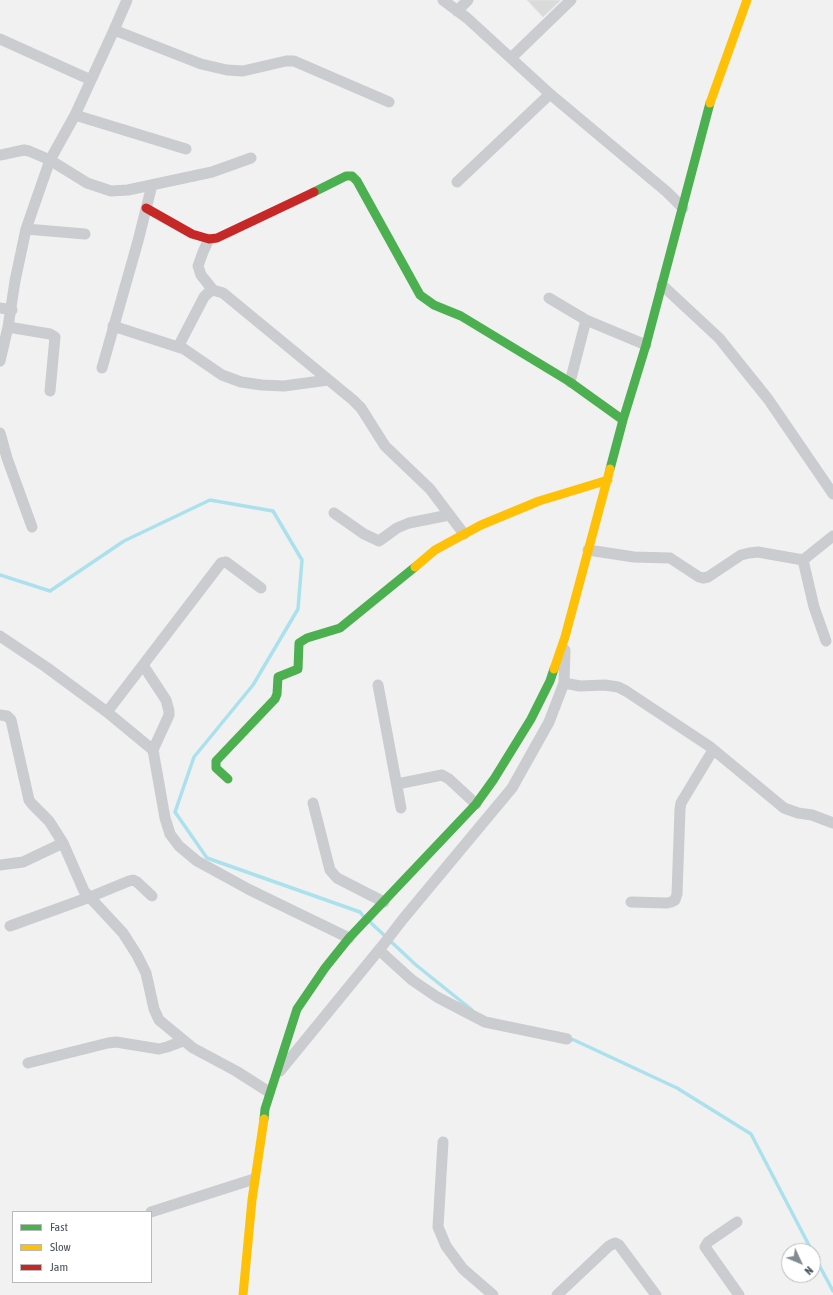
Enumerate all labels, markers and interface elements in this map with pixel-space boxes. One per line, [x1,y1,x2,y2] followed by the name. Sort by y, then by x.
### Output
[12,1211,152,1283] legend
[50,1220,68,1234] text: Fast
[50,1240,71,1254] text: Slow
[781,1243,821,1283] north arrow
[50,1260,68,1274] text: Jam
[802,1264,815,1277] text: N

